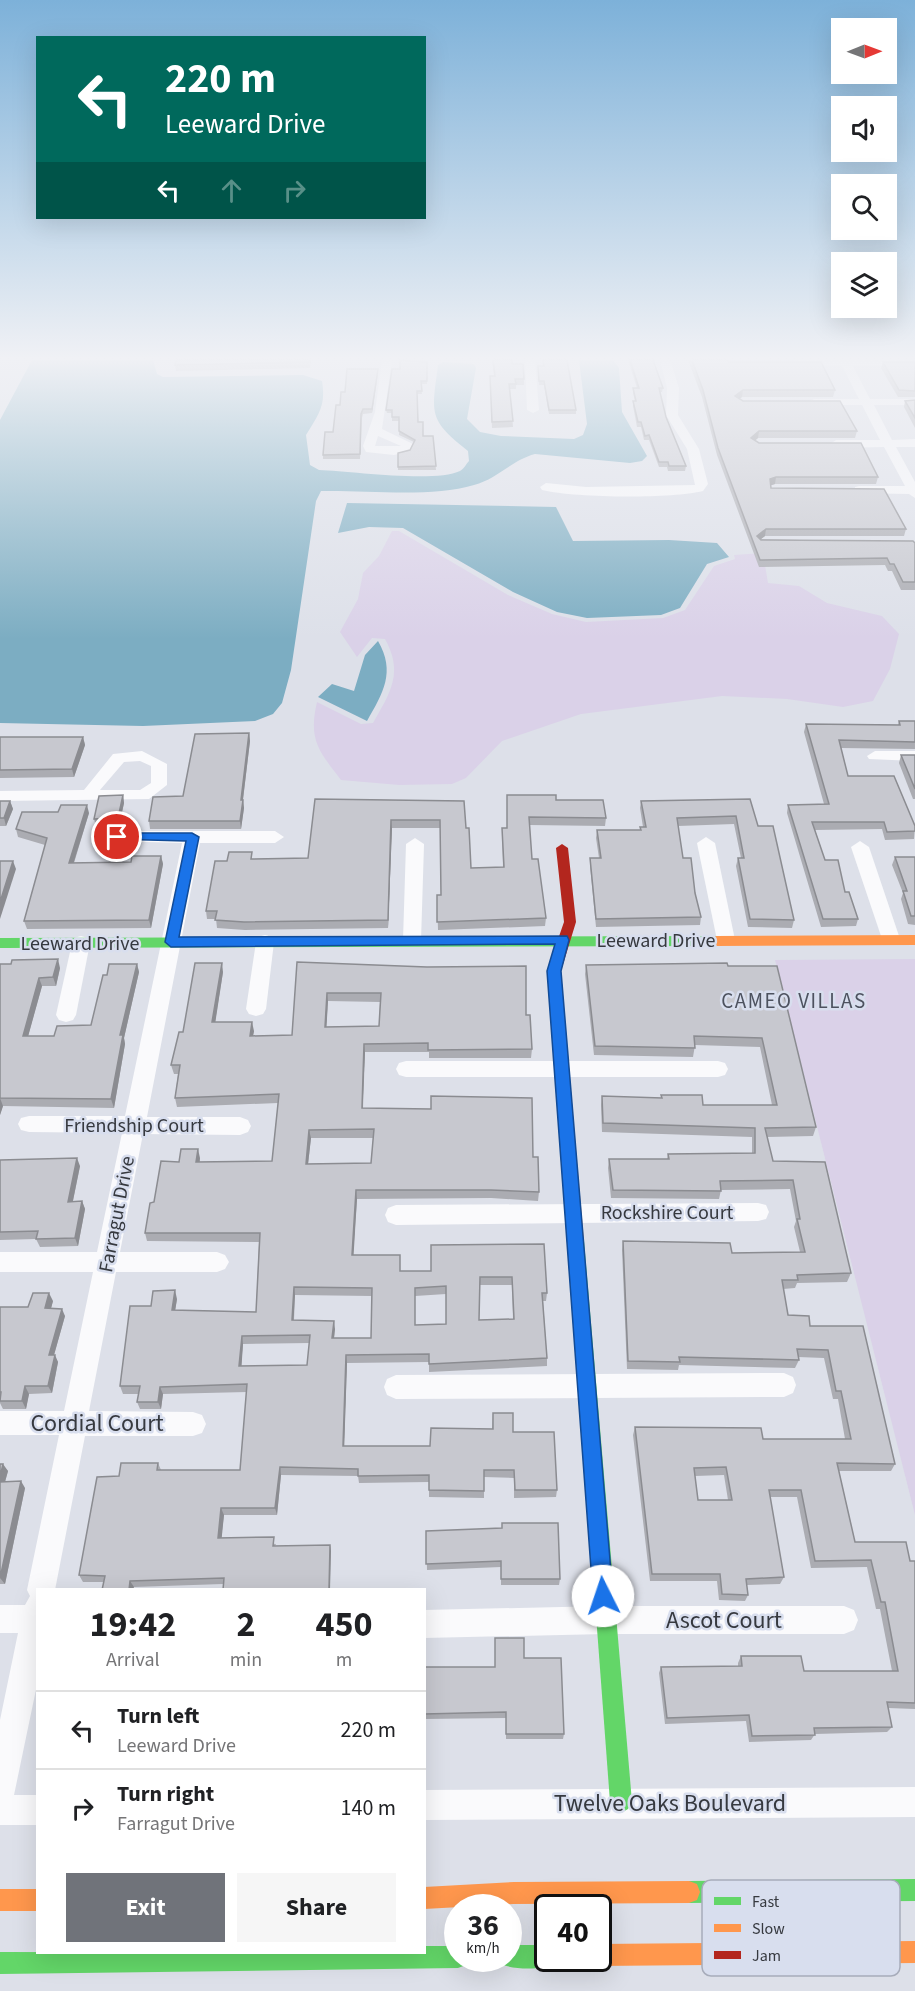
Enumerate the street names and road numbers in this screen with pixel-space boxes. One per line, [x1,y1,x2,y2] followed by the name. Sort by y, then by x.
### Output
[597,927,716,955] street label: Leeward Drive
[21,930,140,958] street label: Leeward Drive
[64,1112,204,1140] street label: Friendship Court
[92,1154,142,1275] street label: Farragut Drive
[601,1199,734,1227] street label: Rockshire Court
[30,1406,164,1441] street label: Cordial Court
[666,1603,782,1638] street label: Ascot Court
[554,1786,786,1821] street label: Twelve Oaks Boulevard

